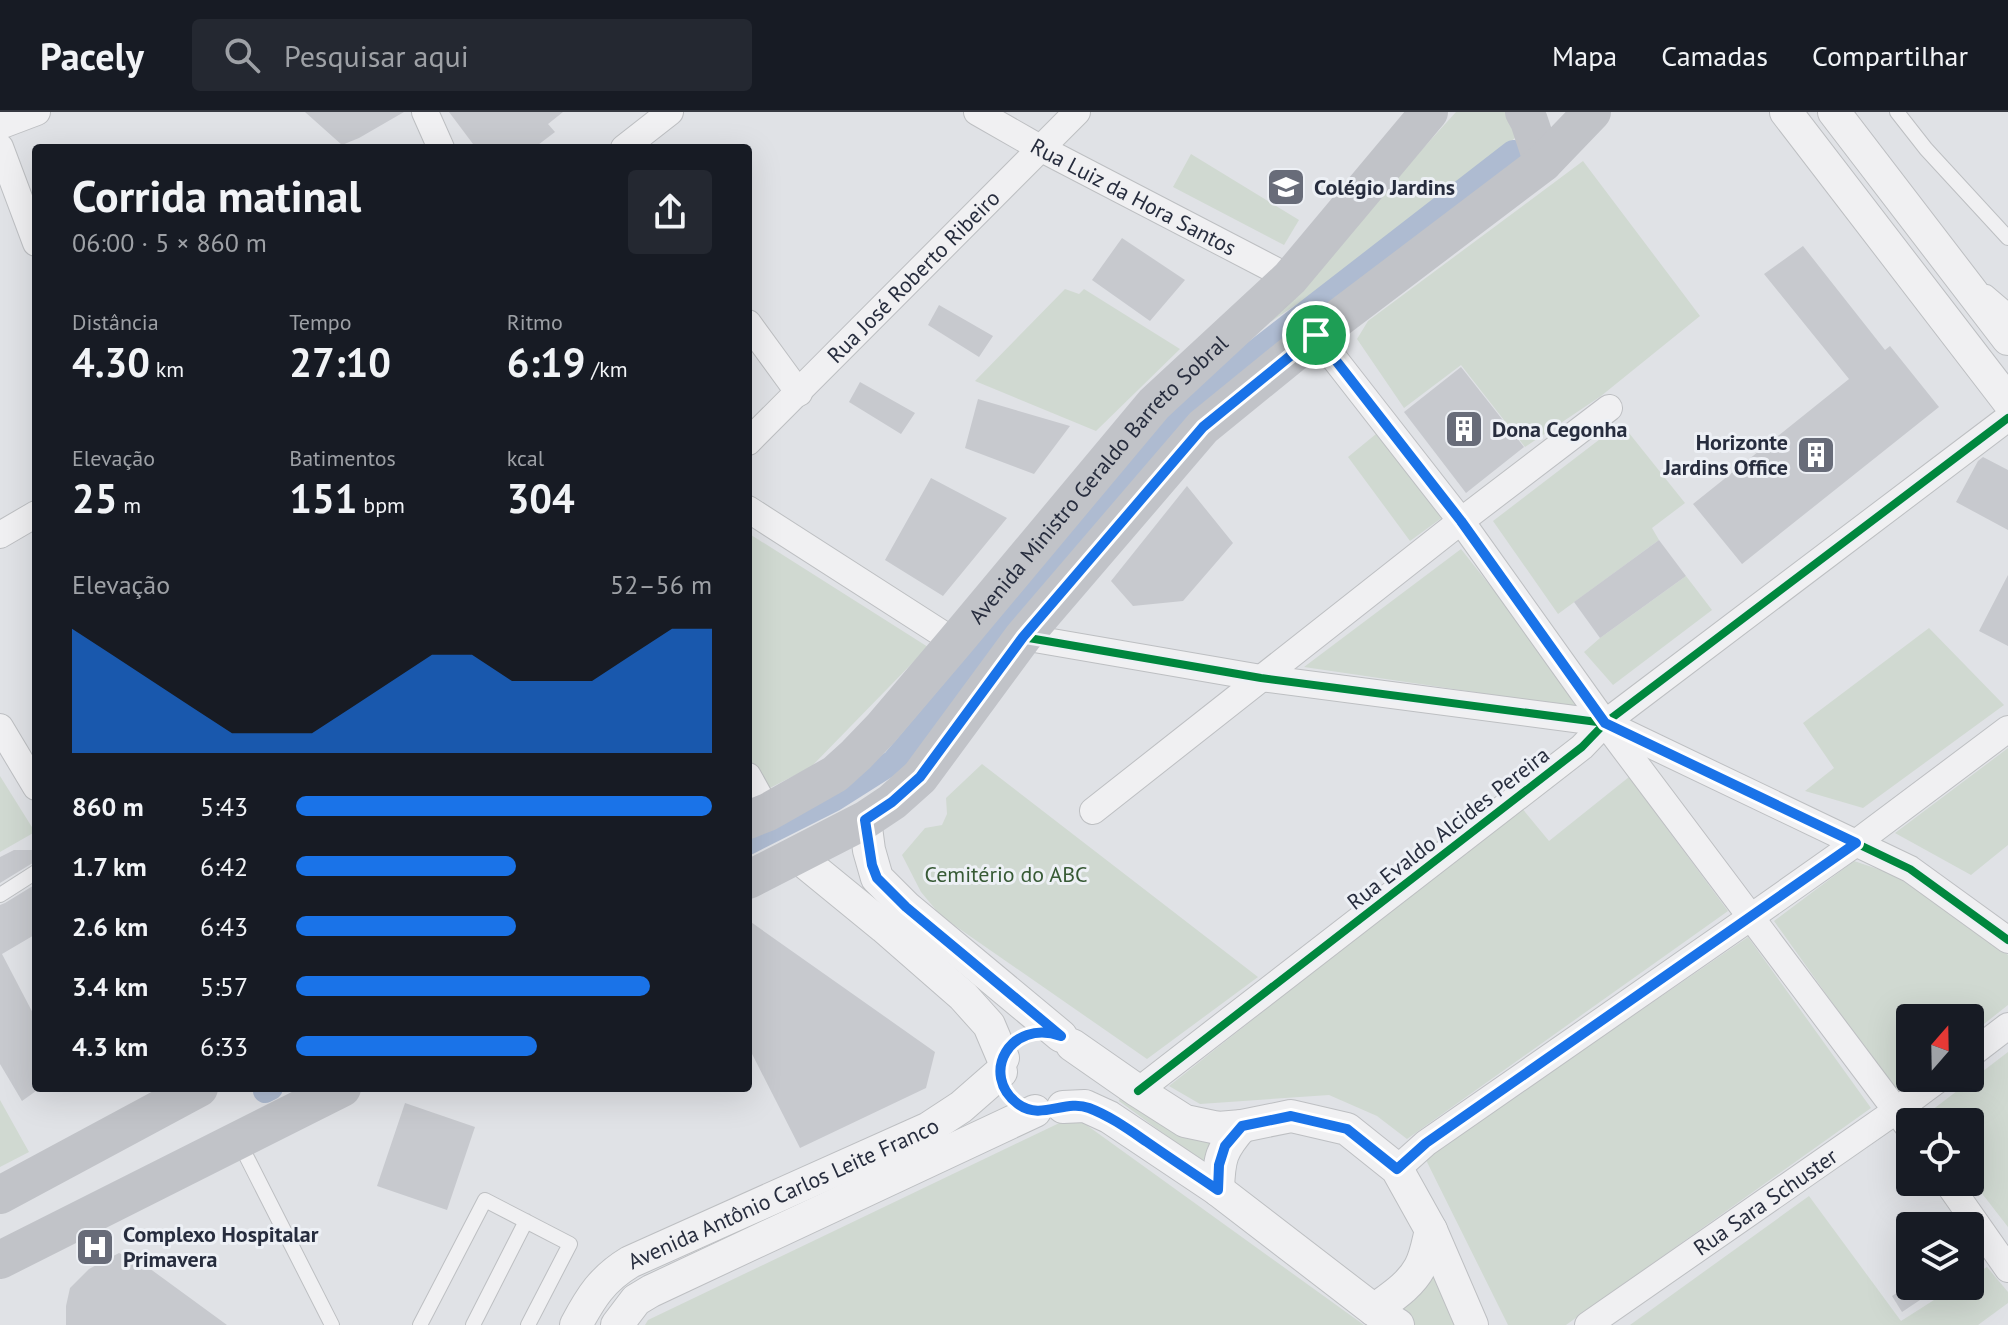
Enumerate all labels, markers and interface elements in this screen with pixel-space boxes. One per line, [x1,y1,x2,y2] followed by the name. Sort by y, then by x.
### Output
[192,19,752,91] search box
[40,31,144,80] text: Pacely
[220,33,264,77] icon: search
[284,36,469,75] text: Pesquisar aqui
[1552,37,1617,74] text: Mapa
[1661,37,1768,74] text: Camadas
[1812,37,1968,74] text: Compartilhar
[1026,132,1241,262] street label: Rua Luiz da Hora Santos
[1265,166,1307,208] school or university icon: Colégio Jardins
[72,167,361,224] text: Corrida matinal
[628,170,712,254] button: share
[1314,173,1455,201] place label: Colégio Jardins
[821,184,1005,369] street label: Rua José Roberto Ribeiro
[72,226,267,259] text: 06:00 · 5 × 860 m
[1282,301,1350,369] pin
[72,308,159,336] text: Distância
[289,308,351,336] text: Tempo
[507,308,563,336] text: Ritmo
[1294,313,1338,357] icon: arrive
[962,329,1234,629] street label: Avenida Ministro Geraldo Barreto Sobral
[72,336,150,388] text: 4.30
[289,336,391,388] text: 27:10
[507,336,585,388] text: 6:19
[150,355,184,383] text: km
[585,355,628,383] text: /km
[1443,408,1485,450] building icon: Dona Cegonha
[1492,415,1627,443] place label: Dona Cegonha
[1662,428,1788,481] place label: Horizonte Jardins Office
[1795,434,1837,476] building icon: Horizonte Jardins Office
[72,444,155,472] text: Elevação
[289,444,396,472] text: Batimentos
[507,444,544,472] text: kcal
[72,472,117,524] text: 25
[289,472,357,524] text: 151
[507,472,575,524] text: 304
[117,491,141,519] text: m
[357,491,405,519] text: bpm
[72,568,170,601] text: Elevação
[610,568,712,601] text: 52–56 m
[1341,740,1555,916] street label: Rua Evaldo Alcides Pereira
[72,790,144,823] text: 860 m
[200,790,248,823] text: 5:43
[72,850,147,883] text: 1.7 km
[200,850,248,883] text: 6:42
[924,860,1088,888] park label: Cemitério do ABC
[72,910,148,943] text: 2.6 km
[200,910,248,943] text: 6:43
[72,970,148,1003] text: 3.4 km
[200,970,248,1003] text: 5:57
[1896,1004,1984,1092] north arrow
[1896,1004,1984,1300] map controls
[72,1030,148,1063] text: 4.3 km
[200,1030,248,1063] text: 6:33
[1896,1108,1984,1196] button: locate
[623,1111,944,1275] street label: Avenida Antônio Carlos Leite Franco
[1688,1142,1843,1261] street label: Rua Sara Schuster
[1896,1212,1984,1300] button: layers
[123,1220,319,1273] place label: Complexo Hospitalar Primavera
[74,1226,116,1268] hospital icon: Complexo Hospitalar Primavera

